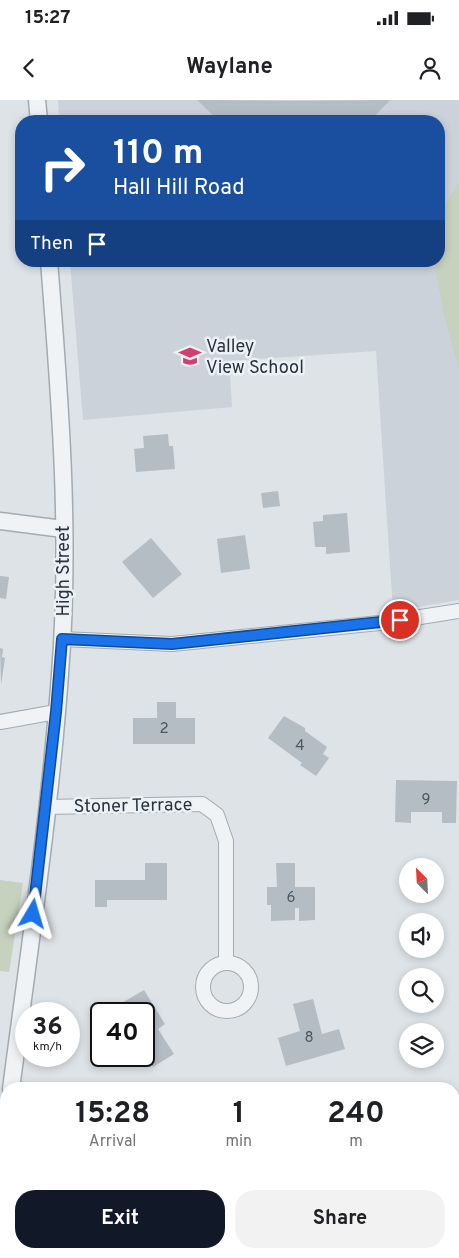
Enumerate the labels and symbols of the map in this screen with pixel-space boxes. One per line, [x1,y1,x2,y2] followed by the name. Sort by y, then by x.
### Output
[206,336,304,380] place label: Valley View School
[177,343,203,369] school or university icon: Valley View School
[53,525,76,617] street label: High Street
[379,599,421,641] pin
[159,720,169,739] house number: 2
[295,737,305,756] house number: 4
[422,791,430,810] house number: 9
[73,794,193,819] street label: Stoner Terrace
[399,858,444,902] north arrow
[6,887,58,939] position arrow
[287,889,296,908] house number: 6
[90,1002,155,1067] speed limit sign: 40
[304,1029,314,1048] house number: 8

